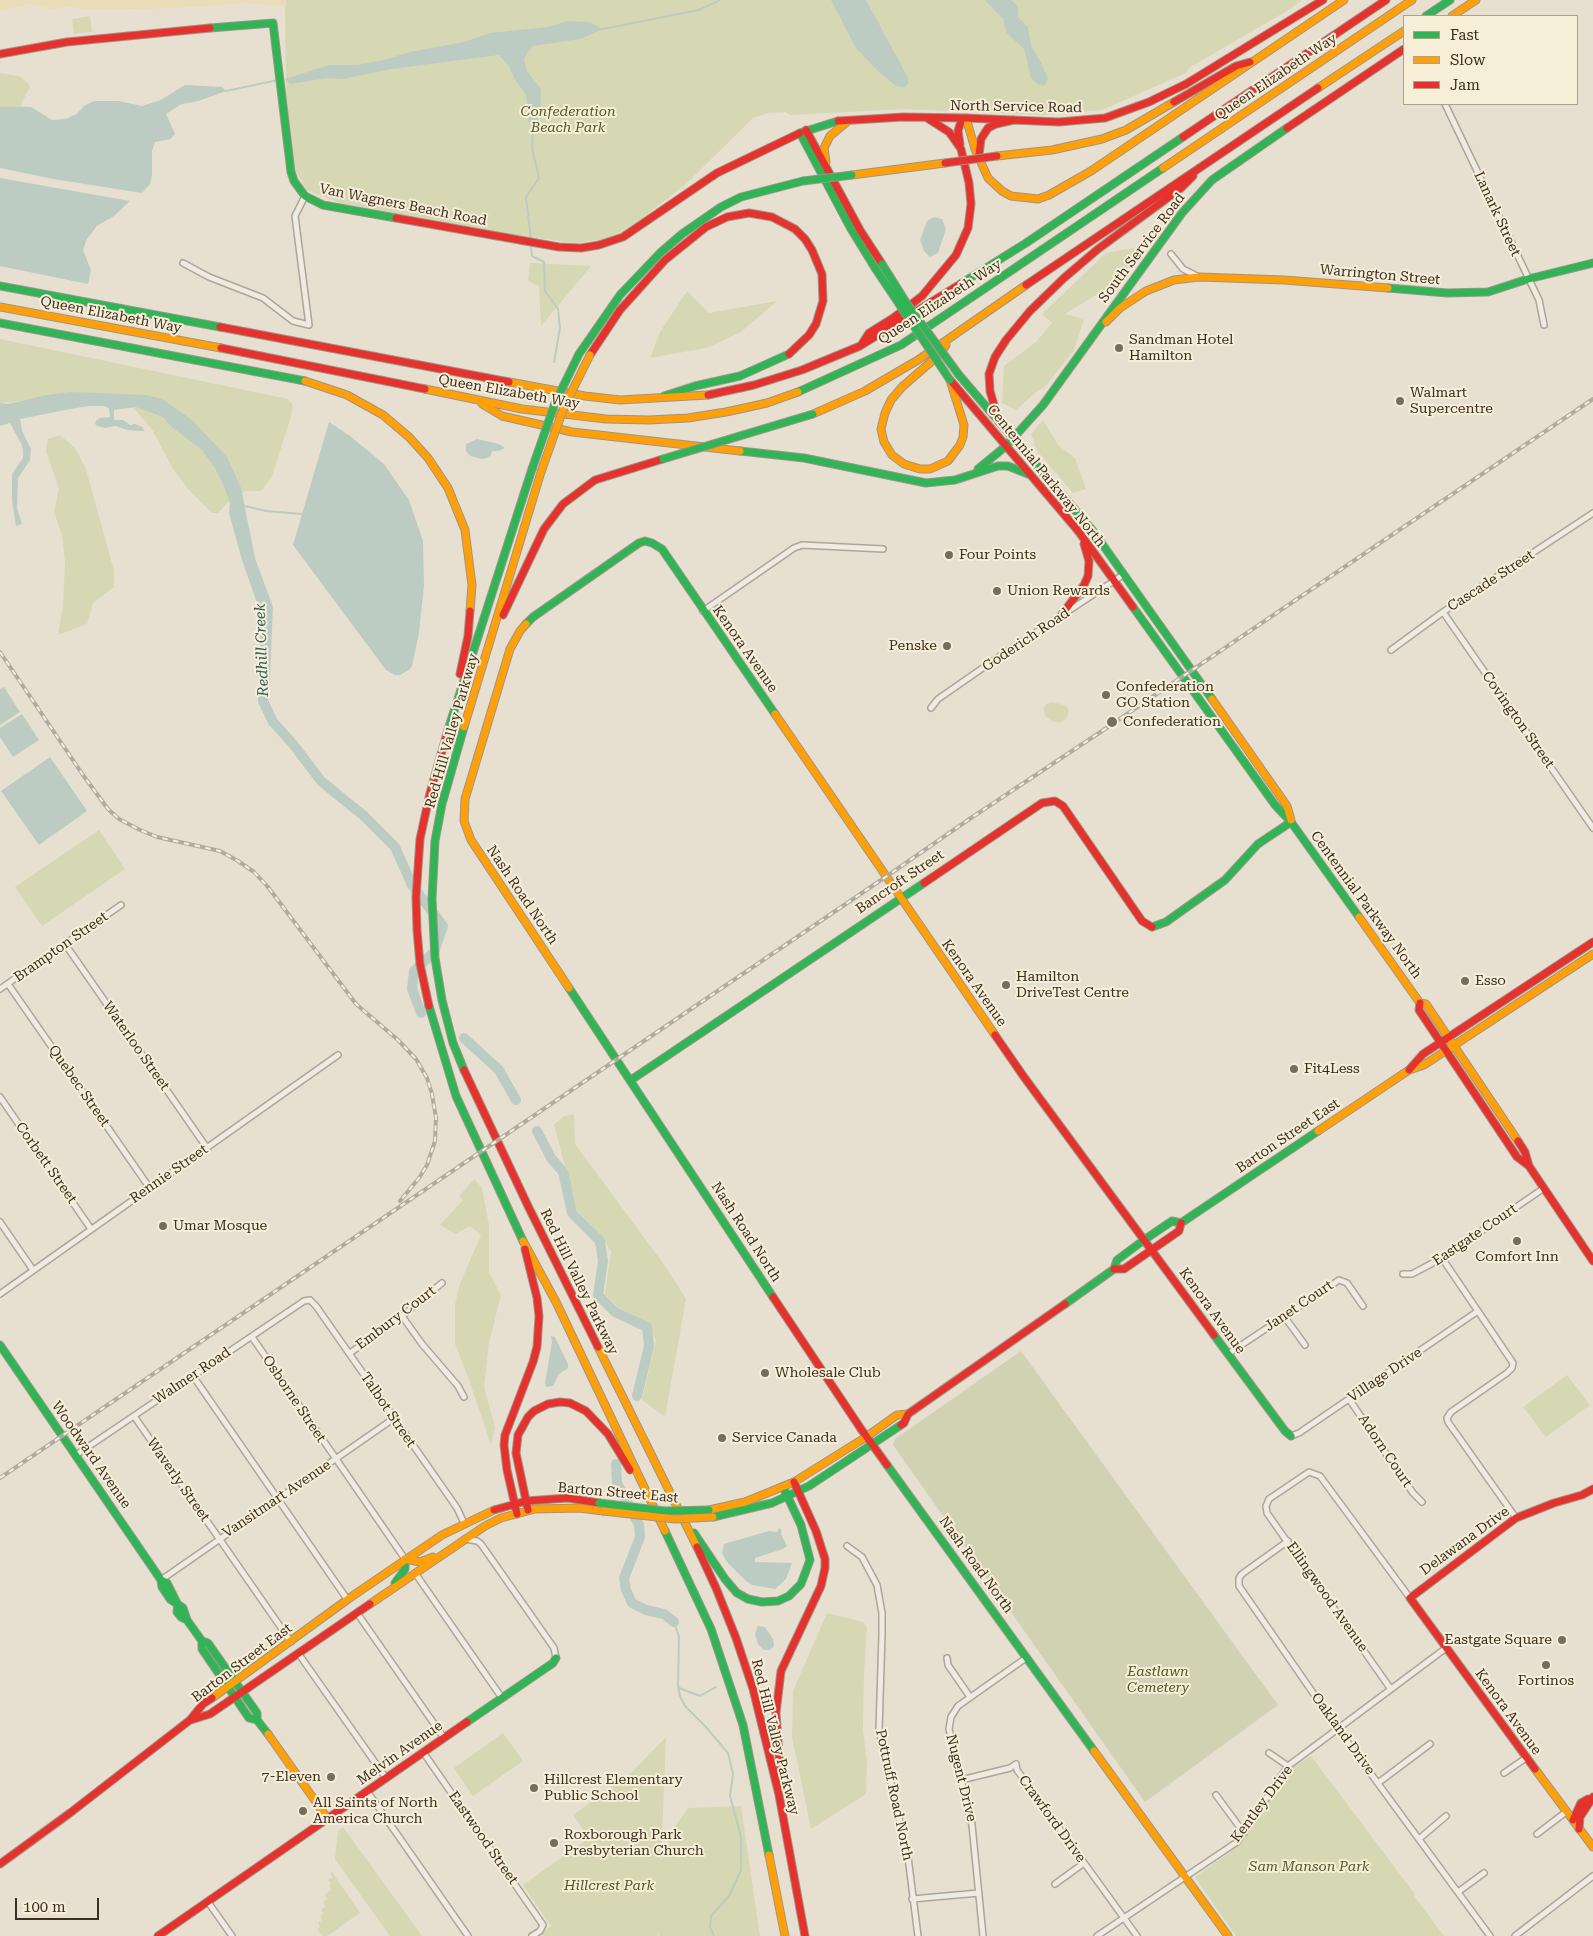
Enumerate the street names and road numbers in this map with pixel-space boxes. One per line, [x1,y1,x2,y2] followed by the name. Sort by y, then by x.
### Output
[1212,30,1340,124] street label: Queen Elizabeth Way
[950,97,1082,117] street label: North Service Road
[1470,169,1524,259] street label: Lanark Street
[318,181,488,229] street label: Van Wagners Beach Road
[1095,190,1189,306] street label: South Service Road
[875,256,1005,348] street label: Queen Elizabeth Way
[1319,261,1441,289] street label: Warrington Street
[39,293,183,337] street label: Queen Elizabeth Way
[437,371,581,413] street label: Queen Elizabeth Way
[983,401,1109,551] street label: Centennial Parkway North
[1445,547,1537,615] street label: Cascade Street
[709,602,781,696] street label: Kenora Avenue
[979,605,1073,675] street label: Goderich Road
[422,652,482,810] street label: Red Hill Valley Parkway
[1478,668,1558,772] street label: Covington Street
[1307,828,1425,982] street label: Centennial Parkway North
[483,842,561,948] street label: Nash Road North
[853,846,947,918] street label: Bancroft Street
[11,908,111,986] street label: Brampton Street
[938,936,1010,1030] street label: Kenora Avenue
[99,998,173,1094] street label: Waterloo Street
[45,1042,113,1130] street label: Quebec Street
[1233,1095,1343,1177] street label: Barton Street East
[12,1119,80,1207] street label: Corbett Street
[127,1141,211,1207] street label: Rennie Street
[707,1179,785,1285] street label: Nash Road North
[1429,1200,1521,1270] street label: Eastgate Court
[536,1206,622,1358] street label: Red Hill Valley Parkway
[1175,1265,1249,1357] street label: Kenora Avenue
[1261,1277,1337,1335] street label: Janet Court
[353,1282,439,1354] street label: Embury Court
[150,1344,234,1408] street label: Walmer Road
[1345,1344,1425,1406] street label: Village Drive
[259,1352,329,1446] street label: Osborne Street
[357,1369,419,1451] street label: Talbot Street
[48,1398,134,1512] street label: Woodward Avenue
[1354,1411,1416,1491] street label: Adorn Court
[143,1435,213,1525] street label: Waverly Street
[220,1456,334,1542] street label: Vansitmart Avenue
[557,1479,679,1507] street label: Barton Street East
[1417,1503,1513,1579] street label: Delawana Drive
[935,1513,1017,1617] street label: Nash Road North
[1283,1539,1371,1655] street label: Ellingwood Avenue
[189,1620,295,1706] street label: Barton Street East
[747,1657,803,1817] street label: Red Hill Valley Parkway
[1471,1666,1545,1758] street label: Kenora Avenue
[1308,1690,1378,1778] street label: Oakland Drive
[354,1717,446,1789] street label: Melvin Avenue
[872,1728,916,1862] street label: Pottruff Road North
[942,1733,980,1823] street label: Nugent Drive
[1228,1762,1296,1846] street label: Kentley Drive
[1015,1772,1089,1866] street label: Crawford Drive
[445,1788,521,1888] street label: Eastwood Street

